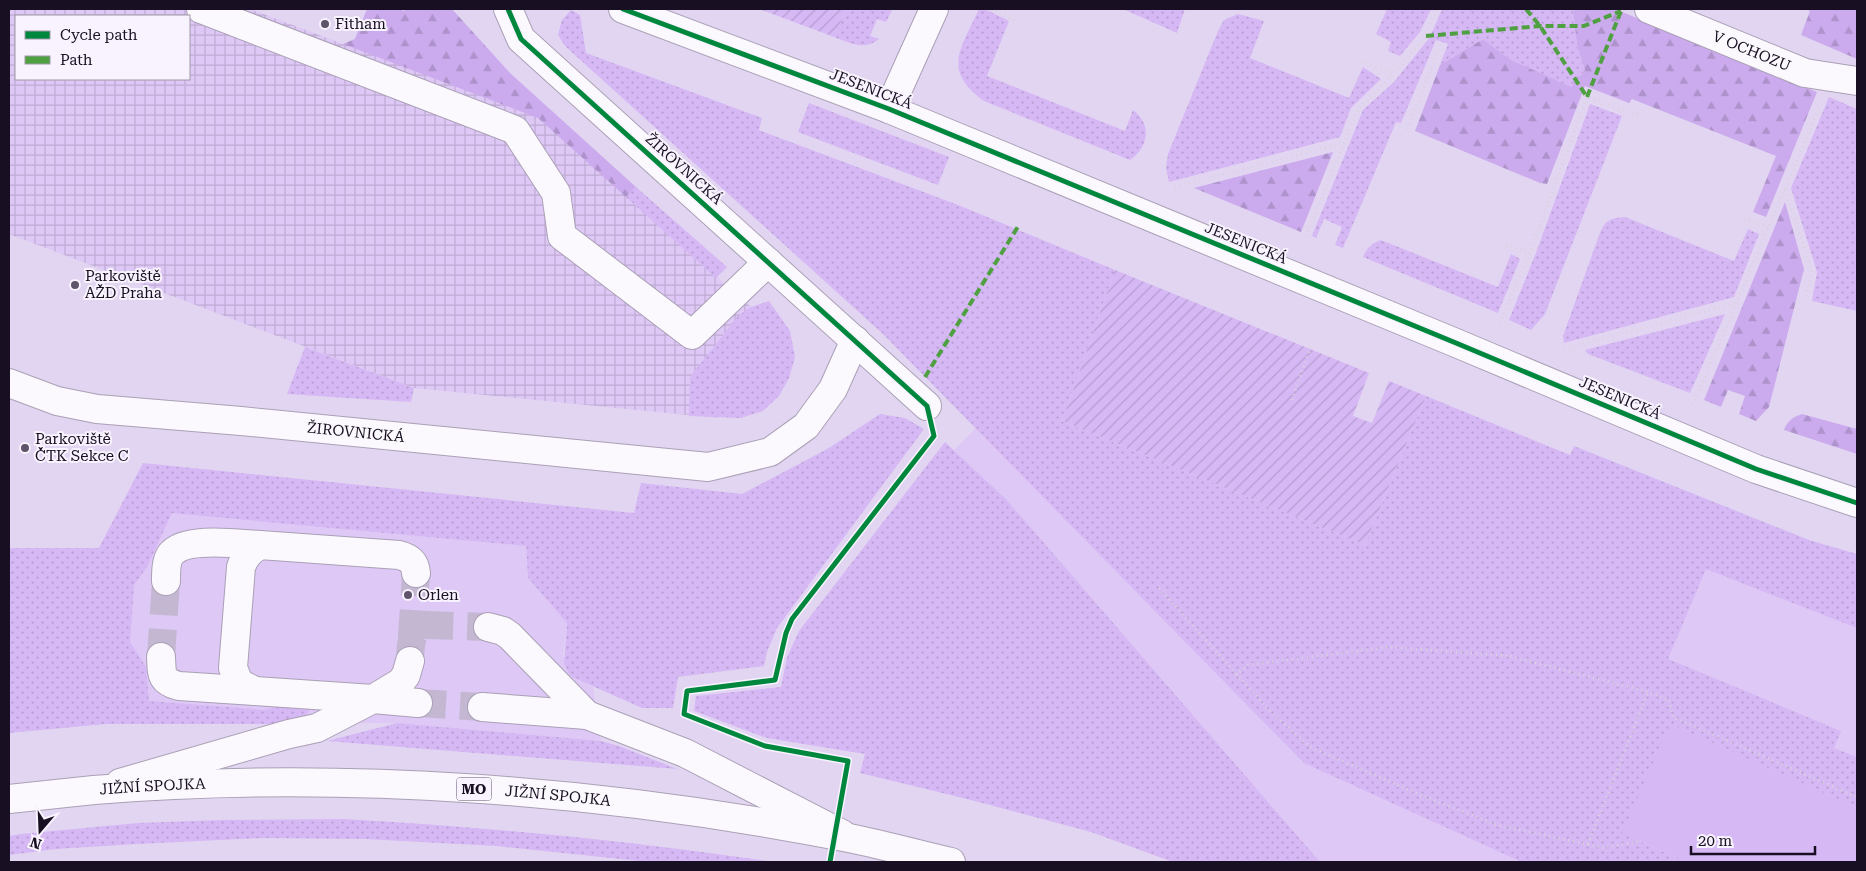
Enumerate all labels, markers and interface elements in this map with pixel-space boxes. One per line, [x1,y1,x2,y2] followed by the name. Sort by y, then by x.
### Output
[15,15,190,80] legend
[335,15,386,33] place label: Fitham
[319,18,331,30] marker: Fitham
[60,26,138,44] text: Cycle path
[1710,27,1793,75] street label: V OCHOZU
[60,51,93,69] text: Path
[827,65,915,113] street label: JESENICKÁ
[642,130,727,209] street label: ŽIROVNICKÁ
[1202,218,1290,268] street label: JESENICKÁ
[85,267,162,302] place label: Parkoviště AŽD Praha
[69,279,81,291] marker: Parkoviště AŽD Praha
[1576,373,1664,424] street label: JESENICKÁ
[306,419,406,446] street label: ŽIROVNICKÁ
[35,430,129,465] place label: Parkoviště ČTK Sekce C
[19,442,31,454] marker: Parkoviště ČTK Sekce C
[418,586,459,604] place label: Orlen
[402,589,414,601] marker: Orlen
[99,775,206,799] street label: JIŽNÍ SPOJKA
[456,778,492,801] road number: MO
[504,782,612,810] street label: JIŽNÍ SPOJKA
[15,806,65,856] north arrow
[1691,824,1815,856] scale bar
[1698,832,1733,850] text: 20 m
[28,834,43,853] text: N

